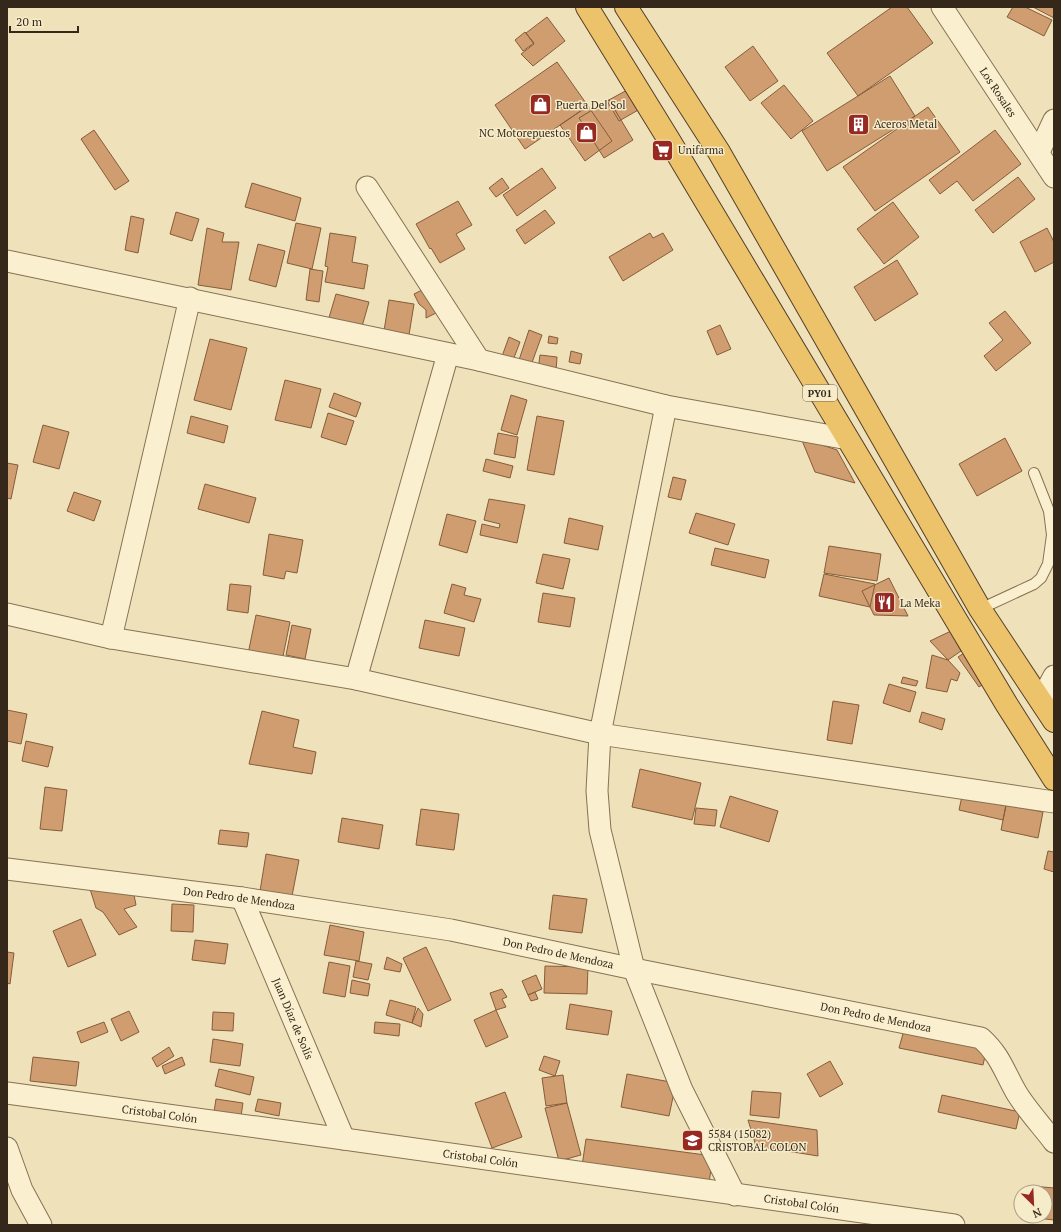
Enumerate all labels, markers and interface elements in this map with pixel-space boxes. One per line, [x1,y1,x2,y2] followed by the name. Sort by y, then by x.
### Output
[10,8,78,34] scale bar
[16,14,43,29] text: 20 m
[977,65,1020,120] street label: Los Rosales
[528,92,554,118] shop icon: Puerta Del Sol
[556,98,626,112] place label: Puerta Del Sol
[846,111,872,137] building icon: Aceros Metal
[874,117,937,131] place label: Aceros Metal
[573,120,599,146] shop icon: NC Motorepuestos
[479,126,570,140] place label: NC Motorepuestos
[650,137,676,163] supermarket icon: Unifarma
[678,143,724,157] place label: Unifarma
[803,385,837,401] road number: PY01
[872,590,898,616] restaurant icon: La Meka
[900,596,941,610] place label: La Meka
[182,884,297,913] street label: Don Pedro de Mendoza
[502,934,616,972] street label: Don Pedro de Mendoza
[270,976,317,1062] street label: Juan Díaz de Solís
[819,999,933,1035] street label: Don Pedro de Mendoza
[121,1102,199,1126] street label: Cristobal Colón
[680,1127,706,1153] school or university icon: 5584 (15082) CRISTOBAL COLON
[708,1127,806,1154] place label: 5584 (15082) CRISTOBAL COLON
[442,1146,520,1171] street label: Cristobal Colón
[1013,1184,1053,1224] north arrow
[763,1191,840,1216] street label: Cristobal Colón
[1030,1205,1044,1221] text: N

